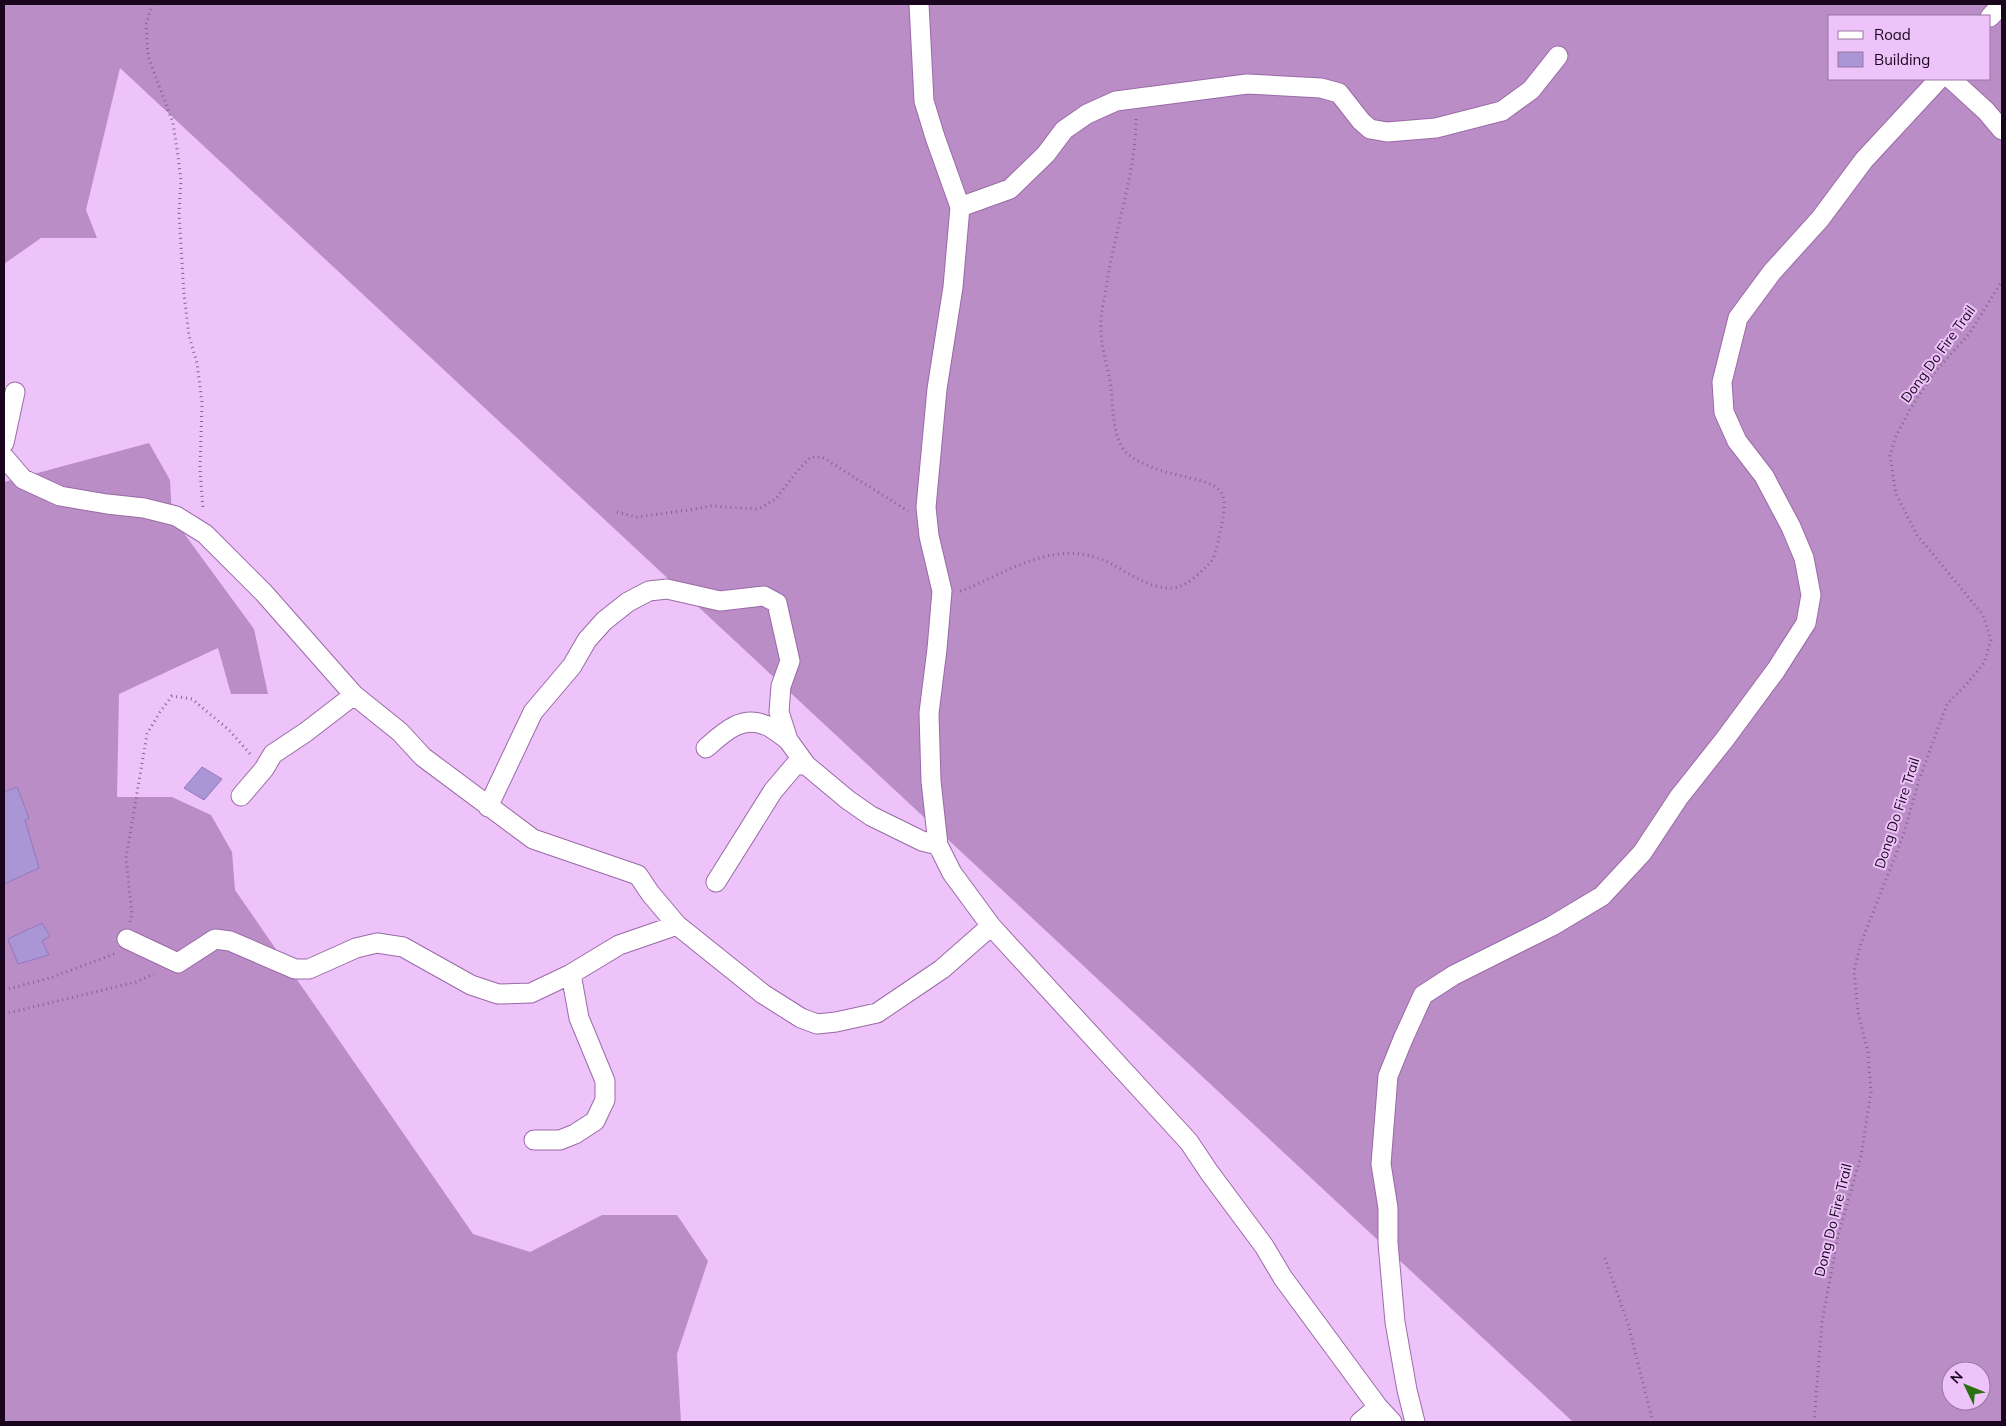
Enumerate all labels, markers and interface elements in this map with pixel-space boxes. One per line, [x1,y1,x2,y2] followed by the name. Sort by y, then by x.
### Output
[1828,15,1991,80] legend
[1874,25,1911,44] text: Road
[1874,50,1930,69] text: Building
[1897,302,1979,406] street label: Dong Do Fire Trail
[1871,755,1923,871] street label: Dong Do Fire Trail
[1810,1162,1856,1278] street label: Dong Do Fire Trail
[1941,1361,1991,1411] north arrow
[1946,1367,1967,1387] text: N

